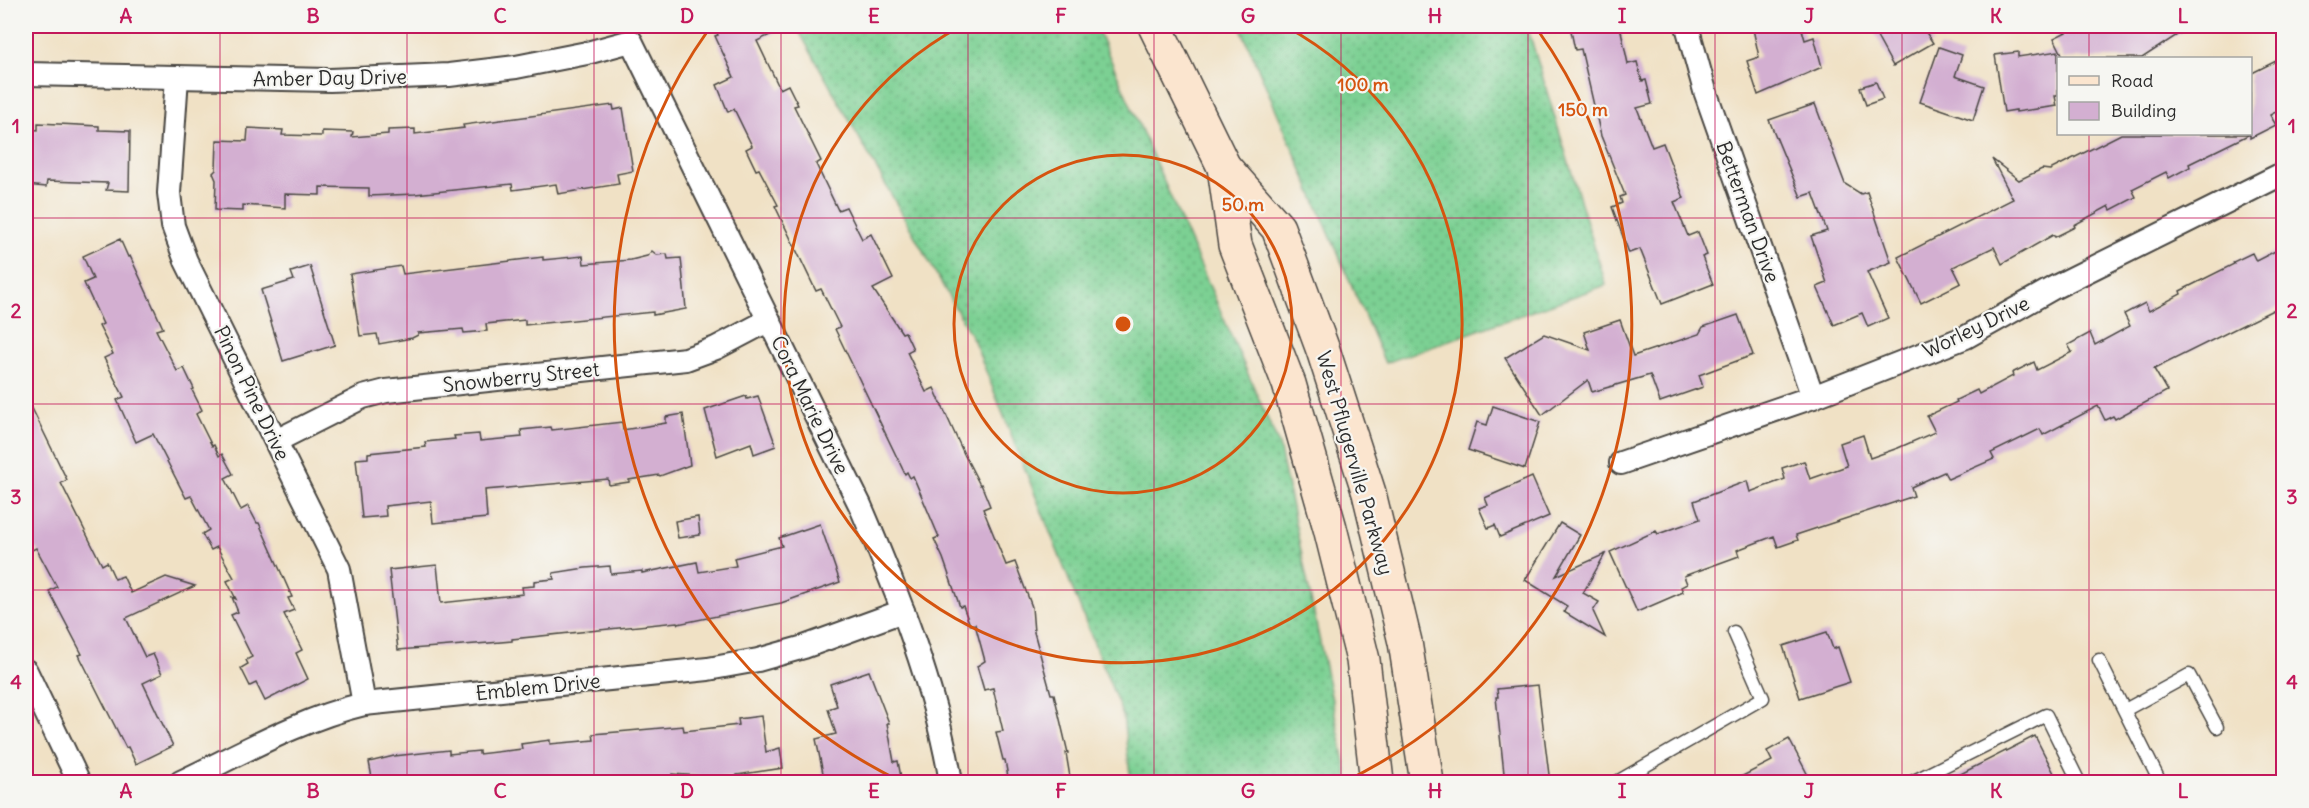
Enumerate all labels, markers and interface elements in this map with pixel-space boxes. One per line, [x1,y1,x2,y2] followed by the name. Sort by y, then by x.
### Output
[120,3,133,28] text: A
[306,3,320,28] text: B
[493,3,507,28] text: C
[680,3,694,28] text: D
[868,3,880,28] text: E
[1055,3,1067,28] text: F
[1241,3,1255,28] text: G
[1428,3,1442,28] text: H
[1618,3,1627,28] text: I
[1804,3,1815,28] text: J
[1990,3,2003,28] text: K
[2178,3,2189,28] text: L
[2057,57,2252,135] legend
[253,64,407,91] street label: Amber Day Drive
[2111,69,2154,92] text: Road
[1338,73,1389,96] text: 100 m
[1558,98,1608,121] text: 150 m
[2111,99,2176,122] text: Building
[12,113,20,138] text: 1
[2288,113,2296,138] text: 1
[1711,138,1786,286] street label: Betterman Drive
[1222,193,1264,216] text: 50 m
[1918,290,2033,363] street label: Worley Drive
[11,298,22,323] text: 2
[2287,298,2298,323] text: 2
[1113,314,1133,334] centre of rings
[209,321,296,464] street label: Pinon Pine Drive
[766,331,855,478] street label: Cora Marie Drive
[1311,348,1399,578] street label: West Pflugerville Parkway
[441,356,601,397] street label: Snowberry Street
[10,484,22,509] text: 3
[2286,484,2298,509] text: 3
[474,668,601,705] street label: Emblem Drive
[10,669,22,694] text: 4
[2286,669,2298,694] text: 4
[120,778,133,803] text: A
[306,778,320,803] text: B
[493,778,507,803] text: C
[680,778,694,803] text: D
[868,778,880,803] text: E
[1055,778,1067,803] text: F
[1241,778,1255,803] text: G
[1428,778,1442,803] text: H
[1618,778,1627,803] text: I
[1804,778,1815,803] text: J
[1990,778,2003,803] text: K
[2178,778,2189,803] text: L

